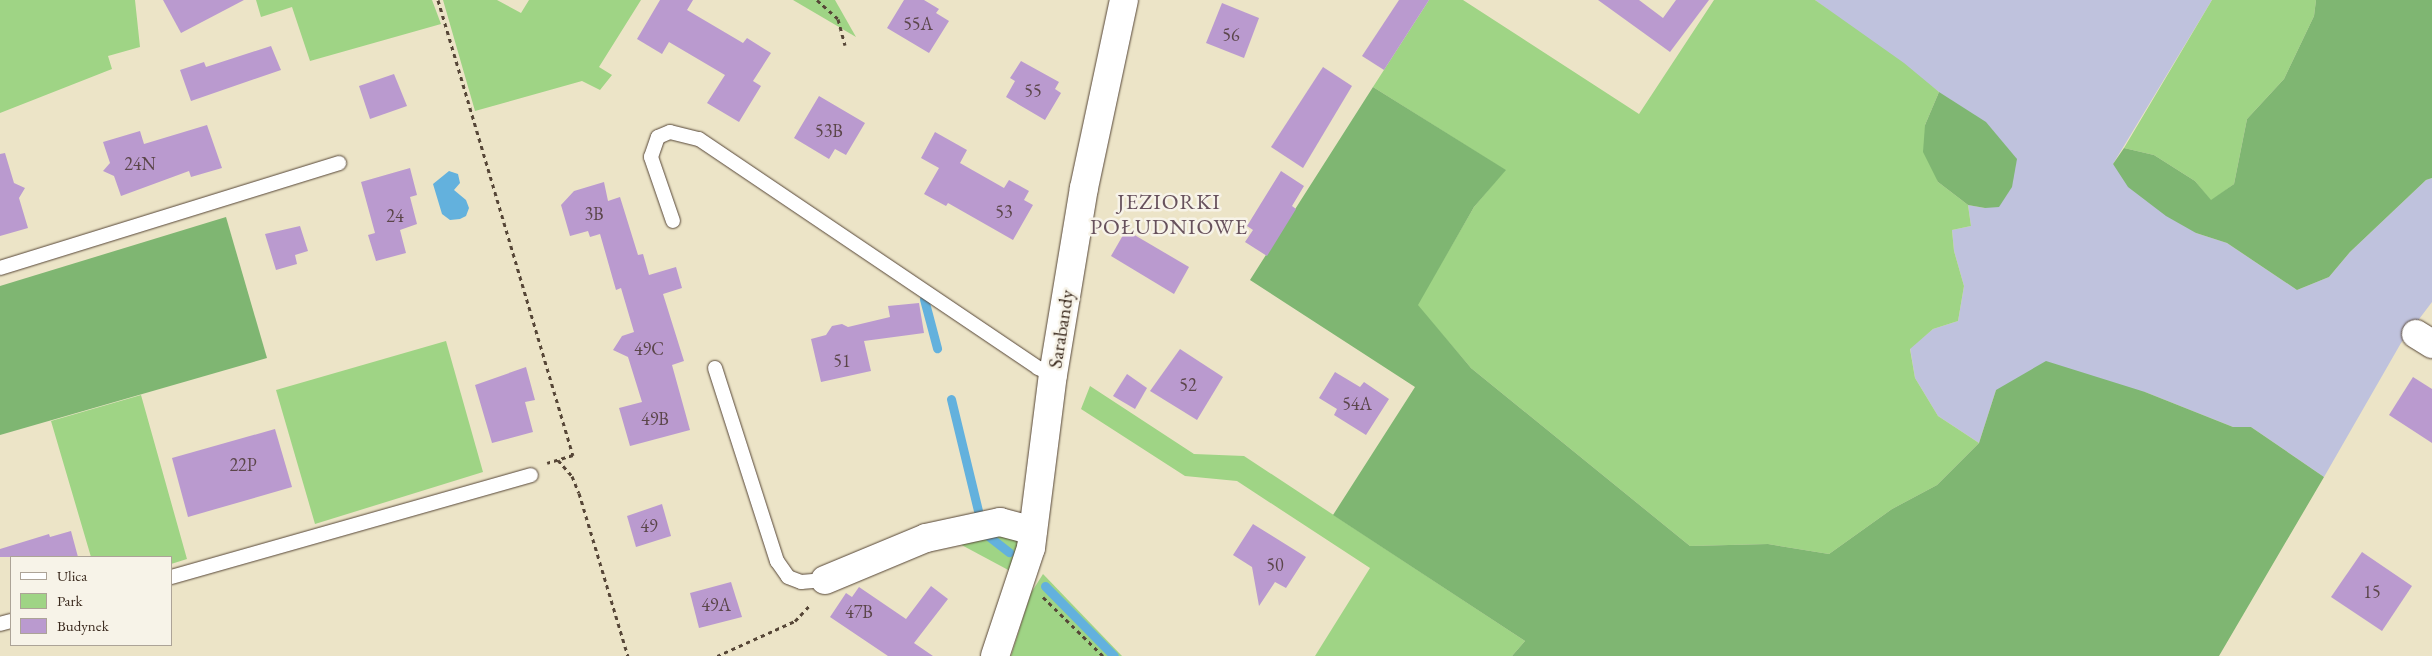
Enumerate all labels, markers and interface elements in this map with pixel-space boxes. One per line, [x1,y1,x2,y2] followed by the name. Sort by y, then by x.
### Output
[903,13,933,35] house number: 55A
[1222,24,1240,46] house number: 56
[1024,80,1042,102] house number: 55
[815,120,843,142] house number: 53B
[124,153,156,175] house number: 24N
[1089,188,1249,240] district label: JEZIORKI POŁUDNIOWE
[995,201,1013,223] house number: 53
[584,203,604,225] house number: 3B
[386,205,404,227] house number: 24
[1043,288,1079,370] street label: Sarabandy
[634,338,664,360] house number: 49C
[833,350,851,372] house number: 51
[1179,374,1197,396] house number: 52
[1342,393,1372,415] house number: 54A
[641,408,669,430] house number: 49B
[229,454,257,476] house number: 22P
[640,515,658,537] house number: 49
[1266,554,1284,576] house number: 50
[10,556,172,646] legend
[57,566,87,585] text: Ulica
[2363,581,2381,603] house number: 15
[57,591,83,610] text: Park
[701,594,731,616] house number: 49A
[845,601,873,623] house number: 47B
[57,616,109,635] text: Budynek

